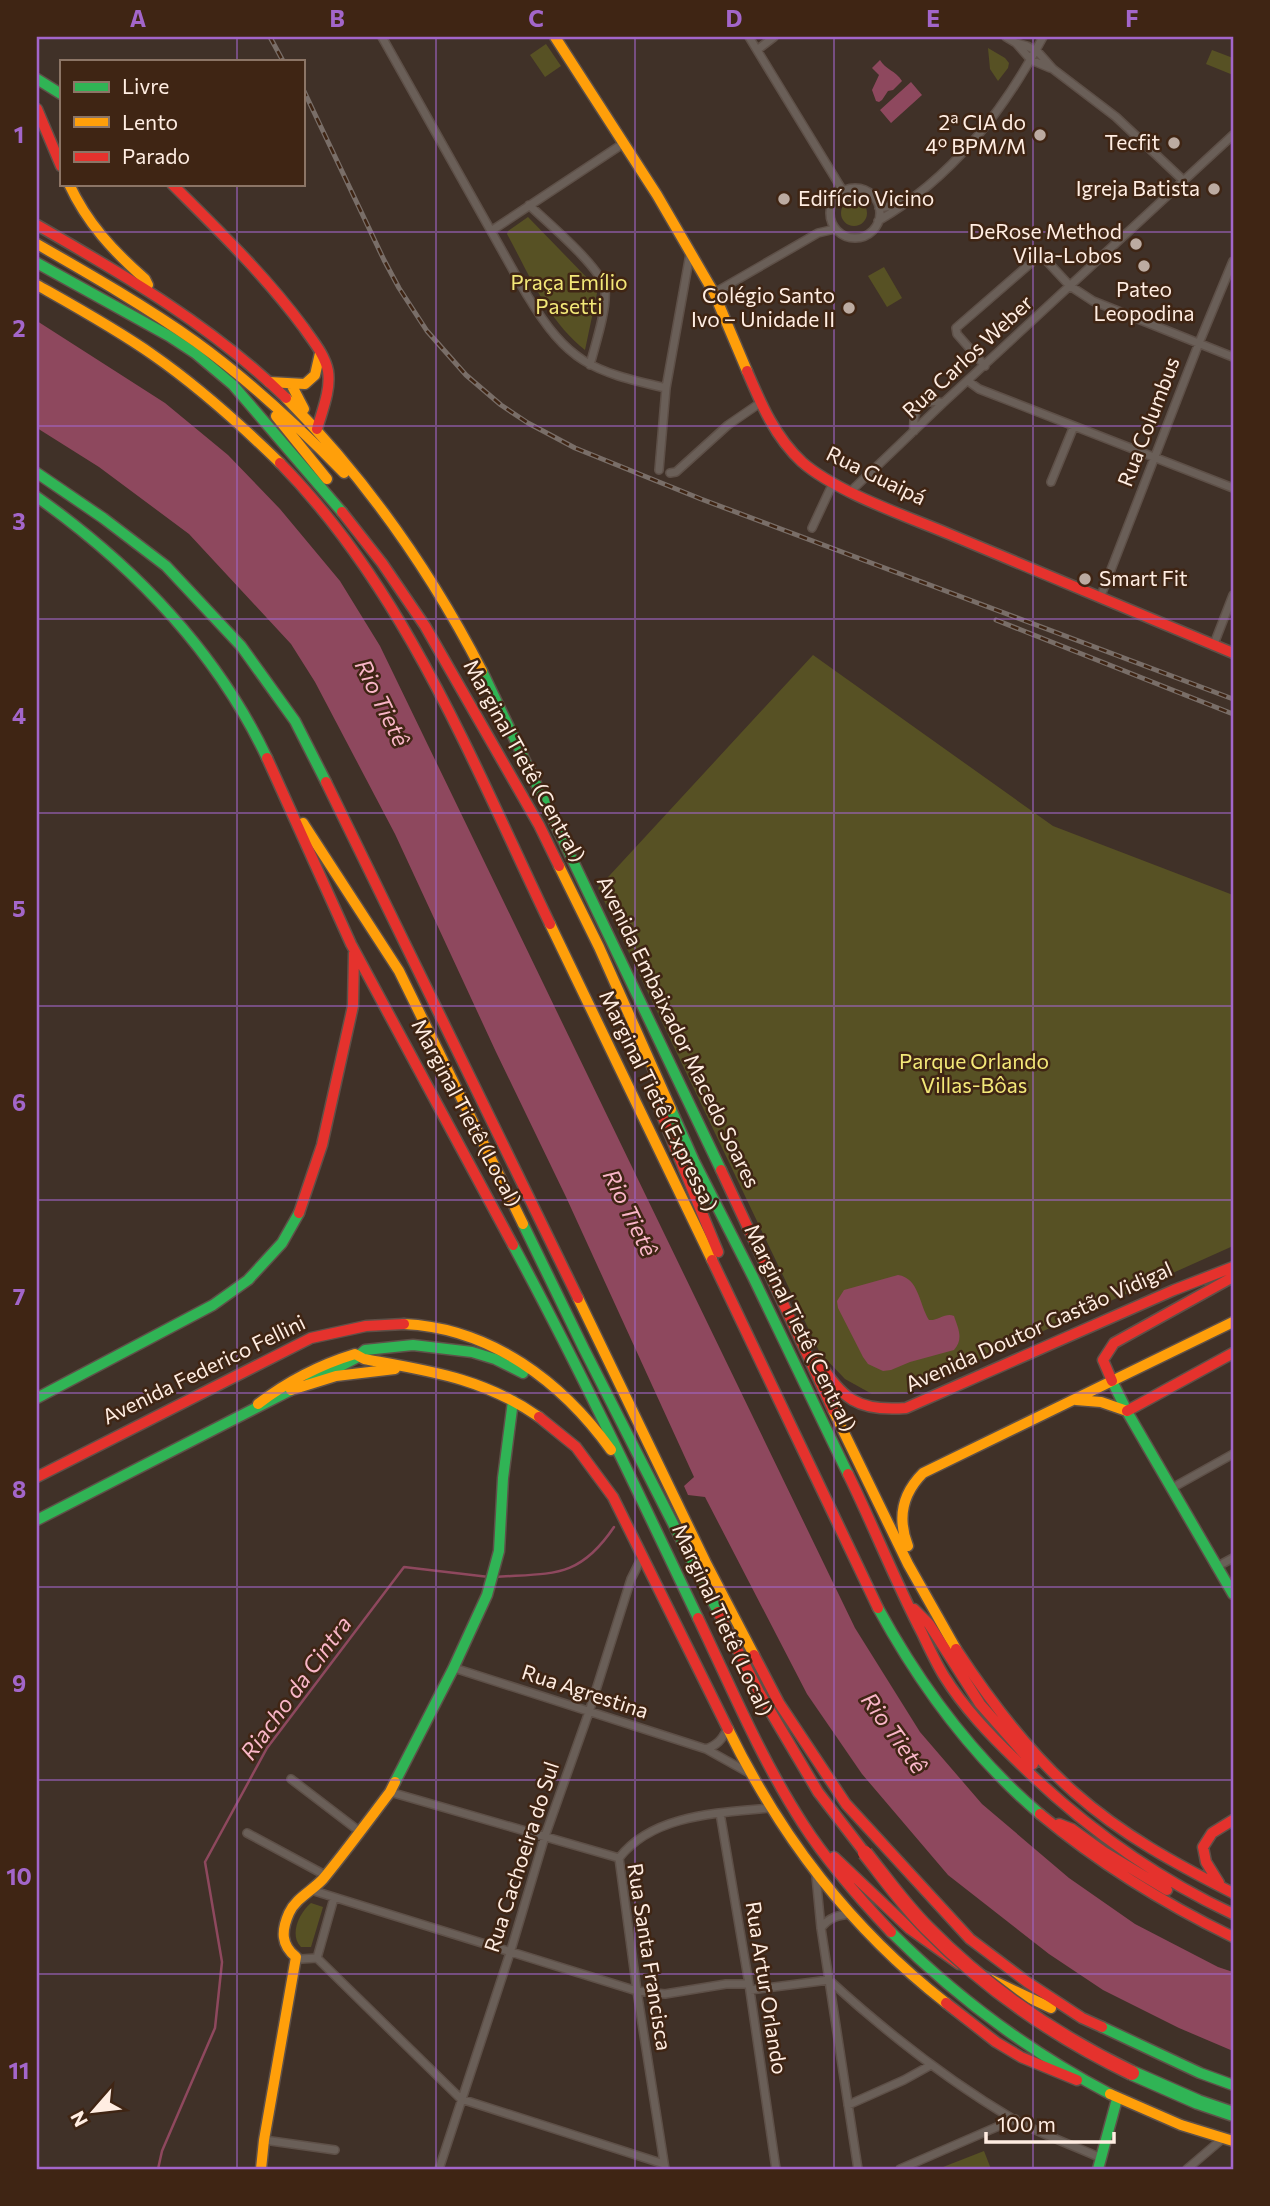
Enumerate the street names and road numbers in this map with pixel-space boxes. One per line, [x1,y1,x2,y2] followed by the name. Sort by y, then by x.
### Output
[897,289,1037,423] street label: Rua Carlos Weber
[1111,353,1184,490] street label: Rua Columbus
[823,440,930,509] street label: Rua Guaipá
[459,655,591,866] street label: Marginal Tietê (Central)
[593,871,766,1191] street label: Avenida Embaixador Macedo Soares
[595,986,724,1215] street label: Marginal Tietê (Expressa)
[407,1014,527,1211] street label: Marginal Tietê (Local)
[740,1219,863,1435] street label: Marginal Tietê (Central)
[901,1255,1176,1396] street label: Avenida Doutor Gastão Vidigal
[98,1309,309,1429] street label: Avenida Federico Fellini
[668,1519,779,1719] street label: Marginal Tietê (Local)
[519,1658,652,1723] street label: Rua Agrestina
[478,1758,563,1955] street label: Rua Cachoeira do Sul
[623,1861,678,2052] street label: Rua Santa Francisca
[741,1899,794,2076] street label: Rua Artur Orlando

